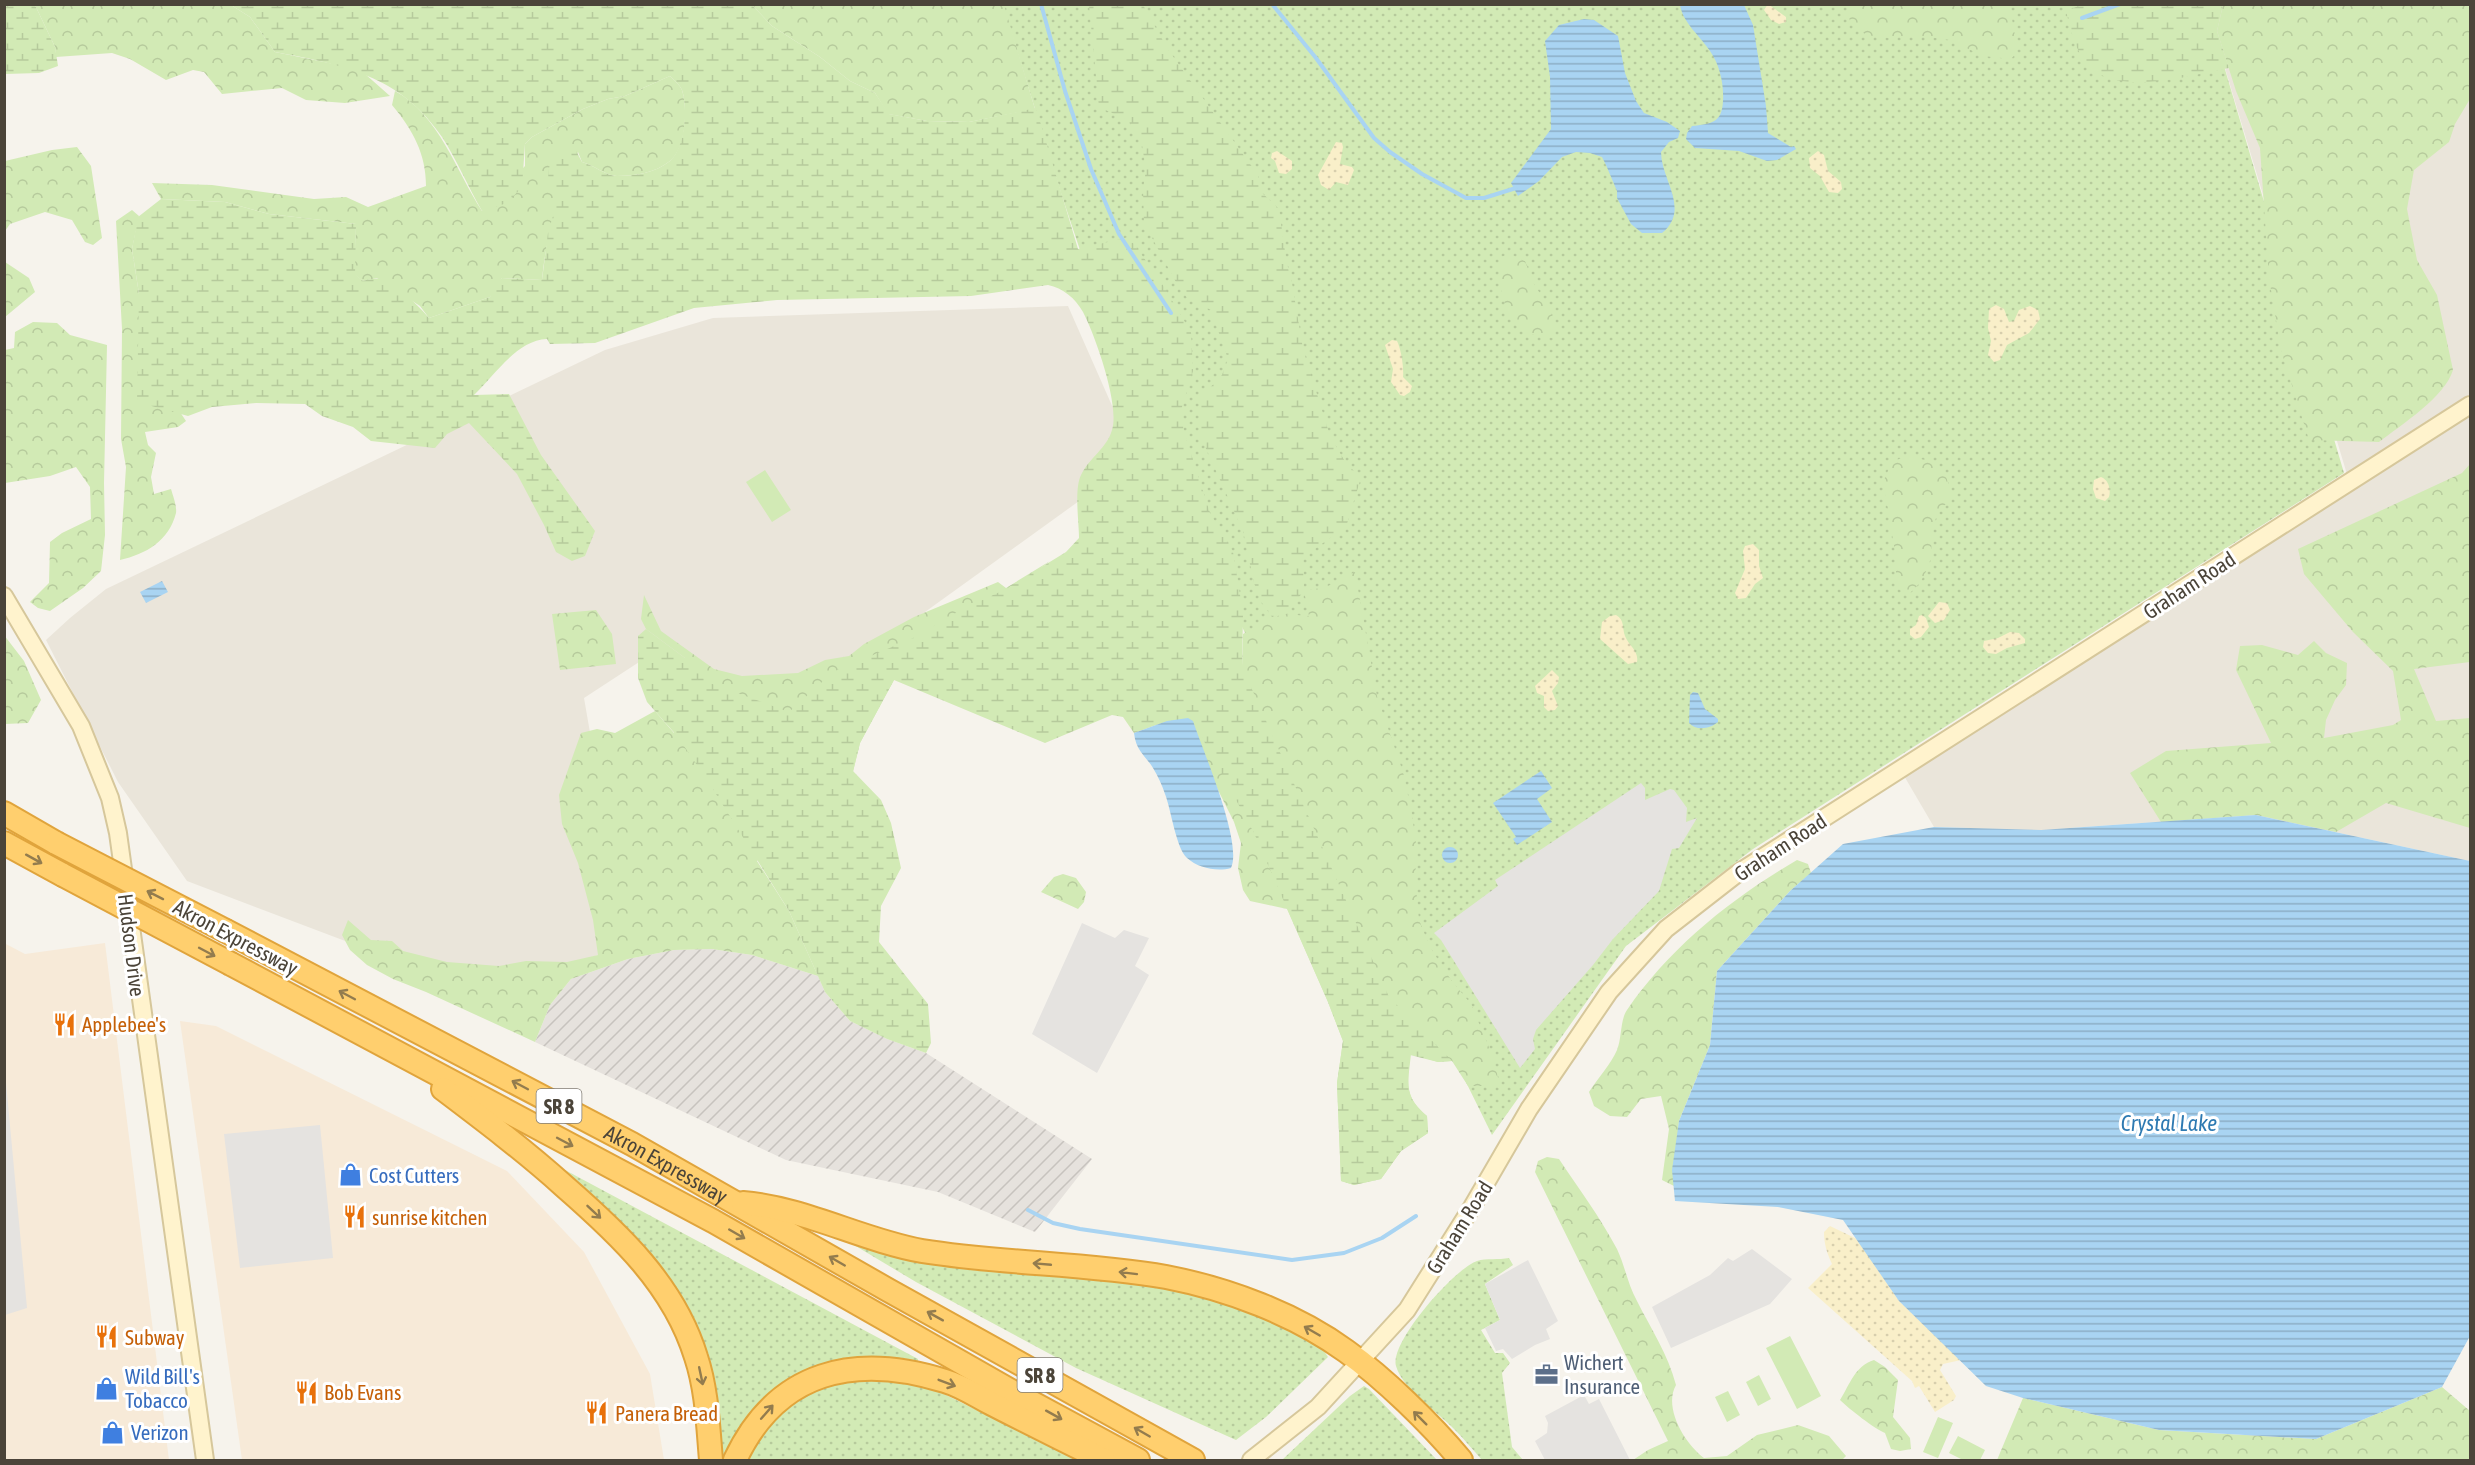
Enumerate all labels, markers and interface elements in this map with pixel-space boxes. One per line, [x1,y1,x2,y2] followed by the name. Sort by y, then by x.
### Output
[2139,546,2239,624] street label: Graham Road
[1730,808,1830,886] street label: Graham Road
[25,853,42,865] one-way arrow
[147,888,165,900] one-way arrow
[114,892,150,998] street label: Hudson Drive
[170,894,303,980] street label: Akron Expressway
[198,947,216,958] one-way arrow
[338,989,356,1000] one-way arrow
[51,1011,77,1037] restaurant icon: Applebee's
[82,1012,166,1036] place label: Applebee's
[511,1079,529,1090] one-way arrow
[536,1089,582,1123] road number: SR 8
[2121,1110,2217,1136] water label: Crystal Lake
[601,1120,732,1208] street label: Akron Expressway
[556,1136,573,1148] one-way arrow
[338,1162,364,1188] shop icon: Cost Cutters
[369,1163,459,1187] place label: Cost Cutters
[1421,1176,1497,1278] street label: Graham Road
[341,1204,367,1230] restaurant icon: sunrise kitchen
[372,1205,488,1229] place label: sunrise kitchen
[586,1205,601,1219] one-way arrow
[728,1228,745,1240] one-way arrow
[829,1254,846,1266] one-way arrow
[1032,1258,1052,1269] one-way arrow
[1118,1267,1138,1278] one-way arrow
[927,1310,944,1322] one-way arrow
[94,1324,120,1350] restaurant icon: Subway
[125,1325,185,1349] place label: Subway
[1304,1325,1321,1337] one-way arrow
[1564,1350,1640,1398] place label: Wichert Insurance
[1018,1358,1062,1392] road number: SR 8
[1533,1361,1559,1387] office icon: Wichert Insurance
[125,1364,200,1412] place label: Wild Bill's Tobacco
[696,1366,707,1385] one-way arrow
[94,1375,120,1401] shop icon: Wild Bill's Tobacco
[938,1378,956,1389] one-way arrow
[293,1379,319,1405] restaurant icon: Bob Evans
[324,1380,401,1404] place label: Bob Evans
[584,1400,610,1426] restaurant icon: Panera Bread
[615,1401,718,1425] place label: Panera Bread
[760,1405,774,1420] one-way arrow
[1045,1409,1062,1421] one-way arrow
[1413,1411,1428,1426] one-way arrow
[100,1419,126,1445] shop icon: Verizon
[131,1420,189,1444] place label: Verizon
[1134,1425,1151,1437] one-way arrow

